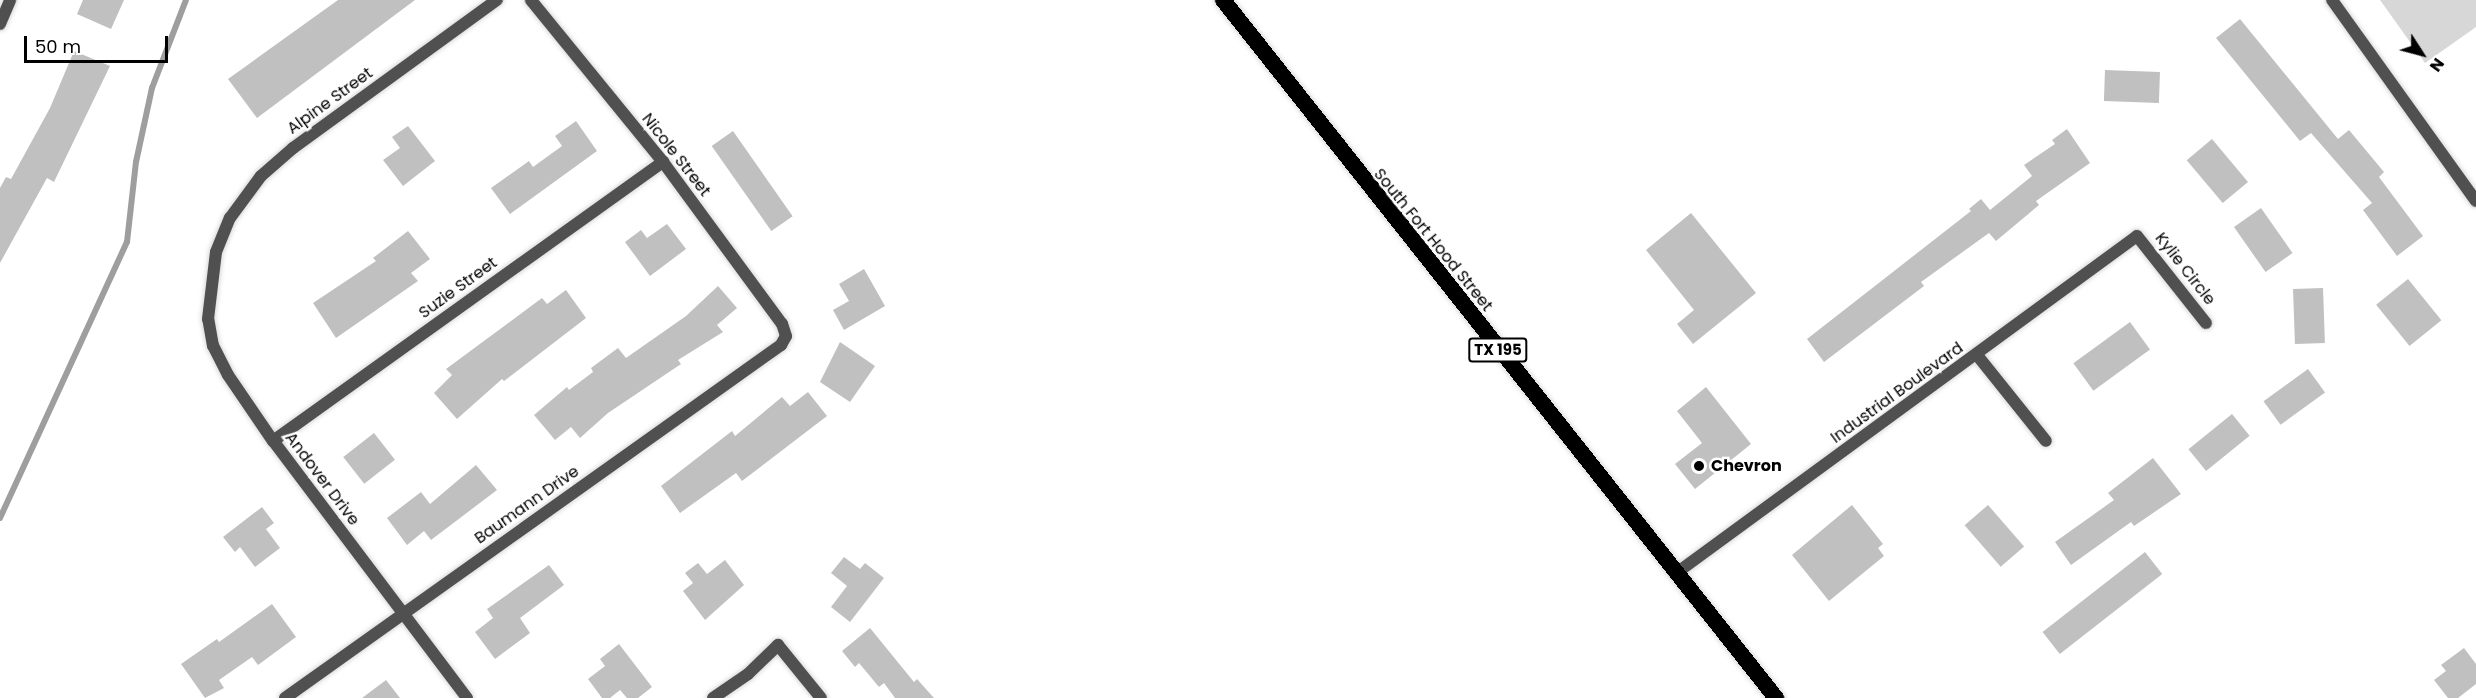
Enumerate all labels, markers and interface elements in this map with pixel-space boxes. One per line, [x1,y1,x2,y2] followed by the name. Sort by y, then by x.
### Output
[27,24,171,62] scale bar
[2392,24,2452,84] north arrow
[35,34,81,59] text: 50 m
[2424,53,2450,77] text: N
[284,64,376,138] street label: Alpine Street
[638,110,714,200] street label: Nicole Street
[1370,165,1496,315] street label: South Fort Hood Street
[2151,229,2219,309] street label: Kylie Circle
[415,253,501,323] street label: Suzie Street
[1468,338,1528,362] road number: TX 195
[1827,338,1967,448] street label: Industrial Boulevard
[281,429,363,529] street label: Andover Drive
[1711,456,1782,476] place label: Chevron
[1692,459,1706,473] marker: Chevron
[471,462,583,548] street label: Baumann Drive

